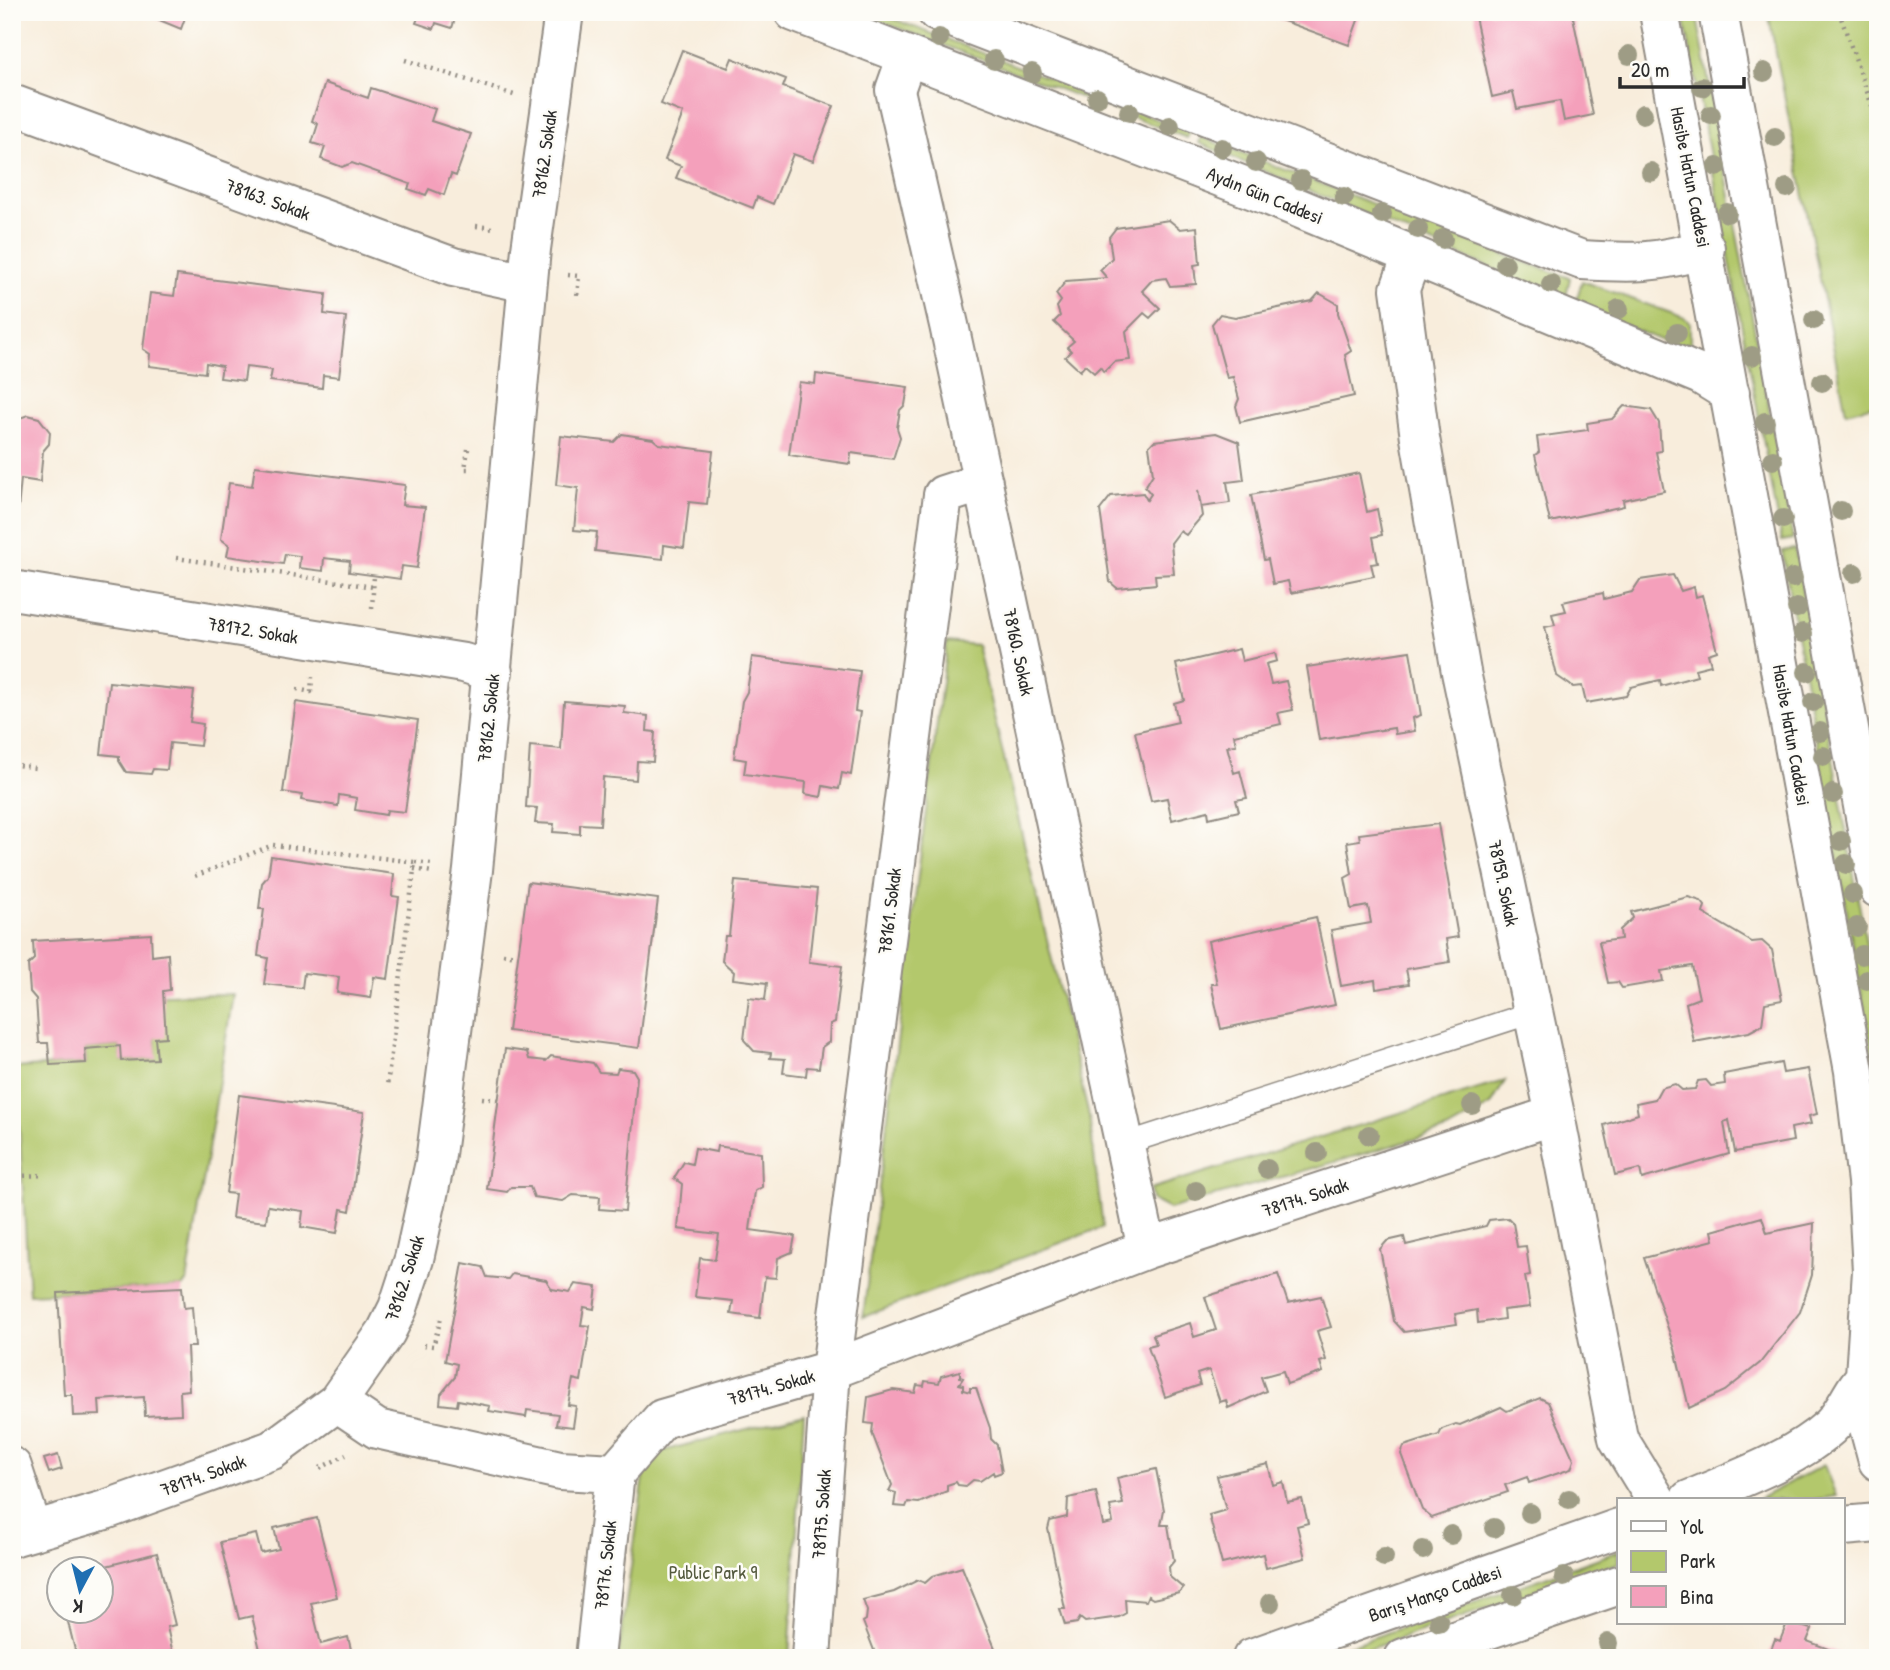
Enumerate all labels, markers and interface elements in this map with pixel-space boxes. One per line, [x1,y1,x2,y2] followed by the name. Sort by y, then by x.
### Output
[1620,46,1745,90] scale bar
[1631,55,1669,84] text: 20 m
[1665,104,1717,250] street label: Hasibe Hatun Caddesi
[525,108,563,200] street label: 78162. Sokak
[1203,160,1327,230] street label: Aydın Gün Caddesi
[222,172,314,226] street label: 78163. Sokak
[997,606,1041,698] street label: 78160. Sokak
[206,610,300,650] street label: 78172. Sokak
[1767,662,1817,808] street label: Hasibe Hatun Caddesi
[470,672,506,764] street label: 78162. Sokak
[1482,837,1526,929] street label: 78159. Sokak
[871,866,907,956] street label: 78161. Sokak
[1259,1171,1351,1223] street label: 78174. Sokak
[378,1232,430,1324] street label: 78162. Sokak
[725,1362,818,1412] street label: 78174. Sokak
[157,1448,249,1502] street label: 78174. Sokak
[805,1468,837,1560] street label: 78175. Sokak
[1617,1498,1844,1624] legend
[1680,1512,1704,1541] text: Yol
[587,1519,623,1611] street label: 78176. Sokak
[1680,1546,1715,1575] text: Park
[46,1554,116,1624] north arrow
[1365,1558,1505,1628] street label: Barış Manço Caddesi
[669,1559,757,1585] park label: Public Park 9
[1680,1582,1713,1611] text: Bina
[71,1593,84,1620] text: K

